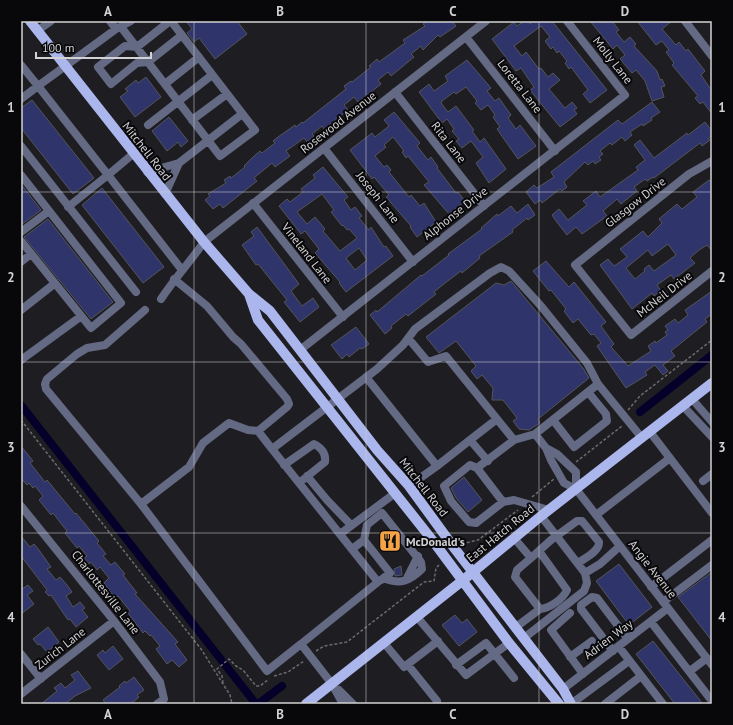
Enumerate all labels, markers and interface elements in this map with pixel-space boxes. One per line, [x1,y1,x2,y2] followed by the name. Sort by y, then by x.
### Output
[104,3,112,20] text: A
[276,3,284,20] text: B
[449,3,457,20] text: C
[621,3,629,20] text: D
[590,33,636,87] street label: Molly Lane
[36,34,151,60] scale bar
[42,40,75,55] text: 100 m
[494,56,546,116] street label: Loretta Lane
[297,88,379,156] street label: Rosewood Avenue
[7,99,15,116] text: 1
[718,99,726,116] text: 1
[428,118,470,166] street label: Rita Lane
[119,119,175,183] street label: Mitchell Road
[352,167,403,226] street label: Joseph Lane
[602,174,668,230] street label: Glasgow Drive
[420,183,490,243] street label: Alphonse Drive
[278,219,335,286] street label: Vineland Lane
[633,268,695,320] street label: McNeil Drive
[7,269,15,286] text: 2
[718,269,726,286] text: 2
[7,439,15,456] text: 3
[718,439,726,456] text: 3
[396,455,452,519] street label: Mitchell Road
[463,501,537,565] street label: East Hatch Road
[377,528,403,554] restaurant icon: McDonald's
[406,534,465,549] place label: McDonald's
[626,537,680,601] street label: Angie Avenue
[69,547,143,637] street label: Charlottesville Lane
[7,609,15,626] text: 4
[718,609,726,626] text: 4
[581,615,636,662] street label: Adrien Way
[32,624,88,672] street label: Zurich Lane
[104,706,112,723] text: A
[276,706,284,723] text: B
[449,706,457,723] text: C
[621,706,629,723] text: D

